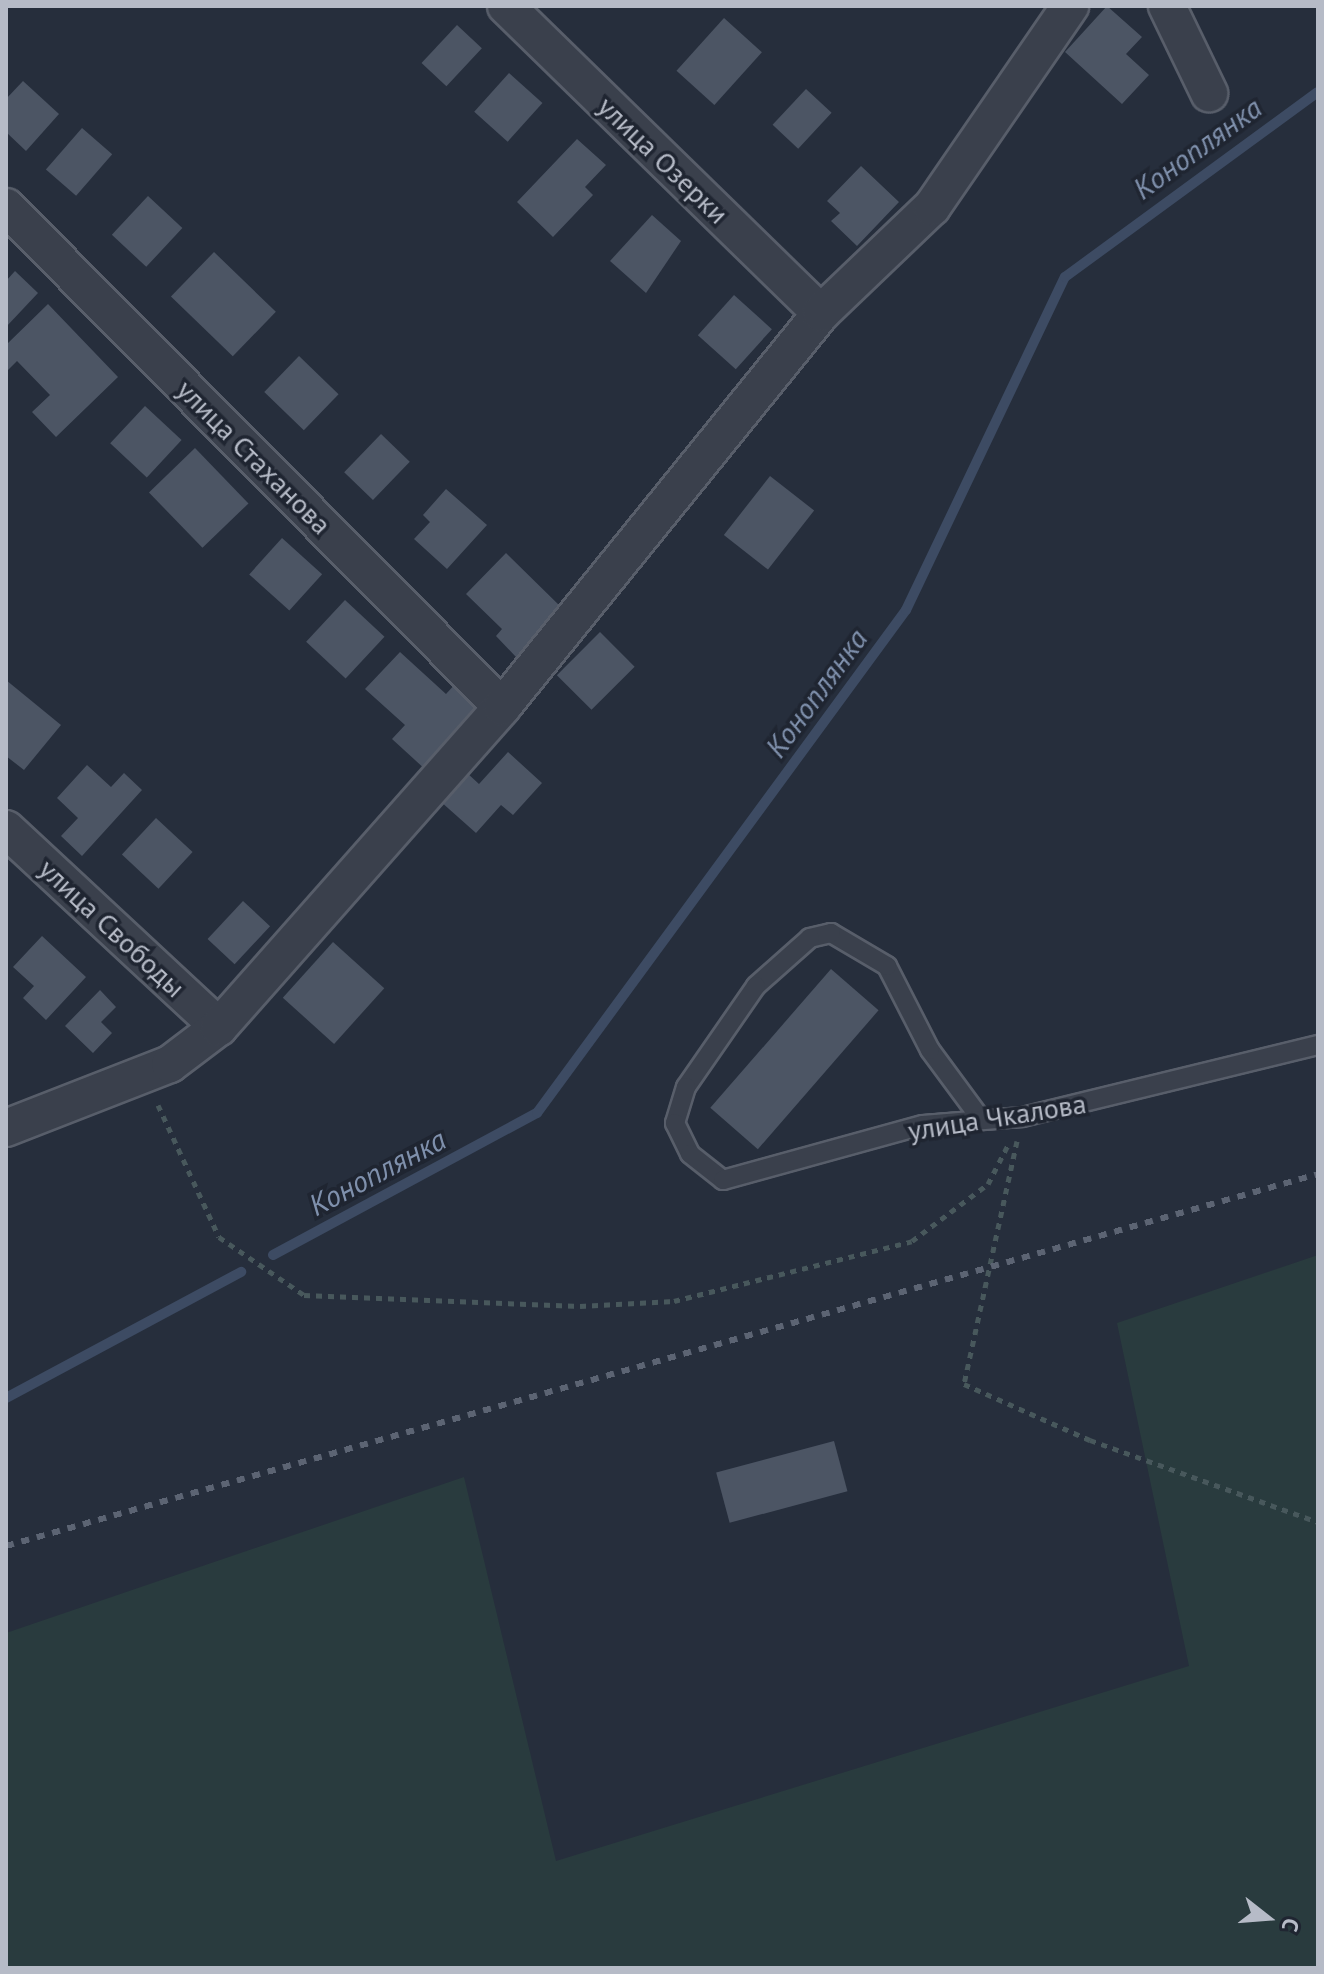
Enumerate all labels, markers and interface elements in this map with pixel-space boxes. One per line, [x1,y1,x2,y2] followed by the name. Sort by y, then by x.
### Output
[591,89,735,231] street label: улица Озерки
[1126,89,1268,207] water label: Коноплянка
[170,373,338,541] street label: улица Стаханова
[757,622,875,764] water label: Коноплянка
[32,852,192,1004] street label: улица Свободы
[906,1086,1088,1148] street label: улица Чкалова
[302,1121,452,1223] water label: Коноплянка
[1228,1878,1308,1958] north arrow
[1276,1915,1306,1935] text: С

